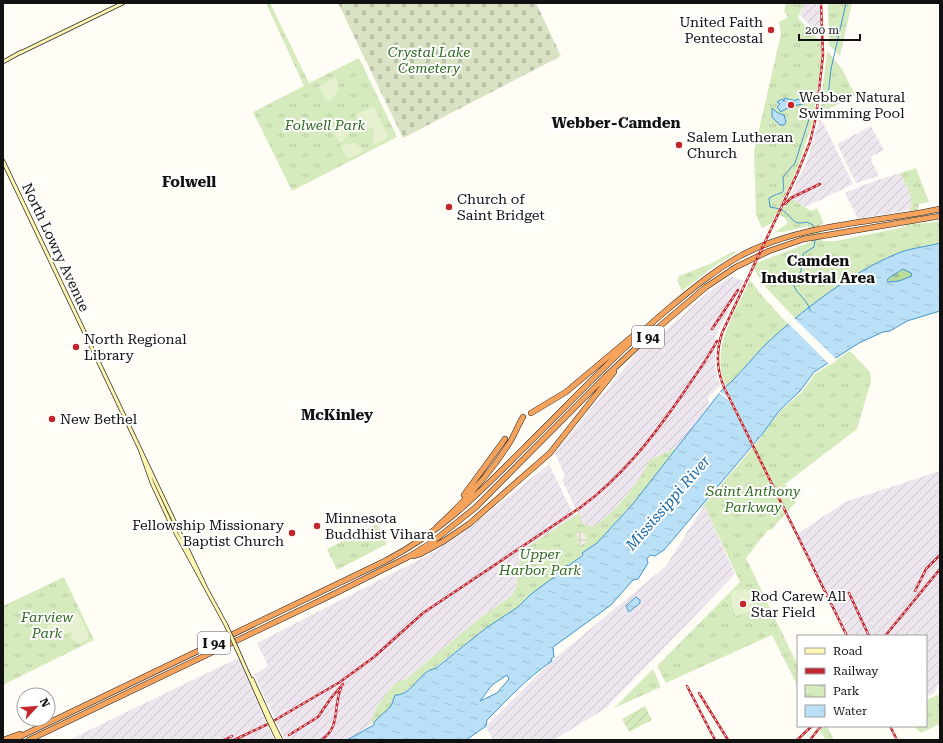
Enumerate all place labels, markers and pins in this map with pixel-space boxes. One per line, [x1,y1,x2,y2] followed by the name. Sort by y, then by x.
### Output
[679,14,764,46] place label: United Faith Pentecostal
[766,25,776,35] marker: United Faith Pentecostal
[799,89,906,121] place label: Webber Natural Swimming Pool
[786,100,796,110] marker: Webber Natural Swimming Pool
[687,129,793,161] place label: Salem Lutheran Church
[674,140,684,150] marker: Salem Lutheran Church
[457,191,545,223] place label: Church of Saint Bridget
[444,202,454,212] marker: Church of Saint Bridget
[84,331,187,363] place label: North Regional Library
[71,342,81,352] marker: North Regional Library
[60,411,138,427] place label: New Bethel
[47,414,57,424] marker: New Bethel
[325,510,434,542] place label: Minnesota Buddhist Vihara
[132,517,285,549] place label: Fellowship Missionary Baptist Church
[312,521,322,531] marker: Minnesota Buddhist Vihara
[287,528,297,538] marker: Fellowship Missionary Baptist Church
[751,588,847,620] place label: Rod Carew All Star Field
[738,599,748,609] marker: Rod Carew All Star Field

